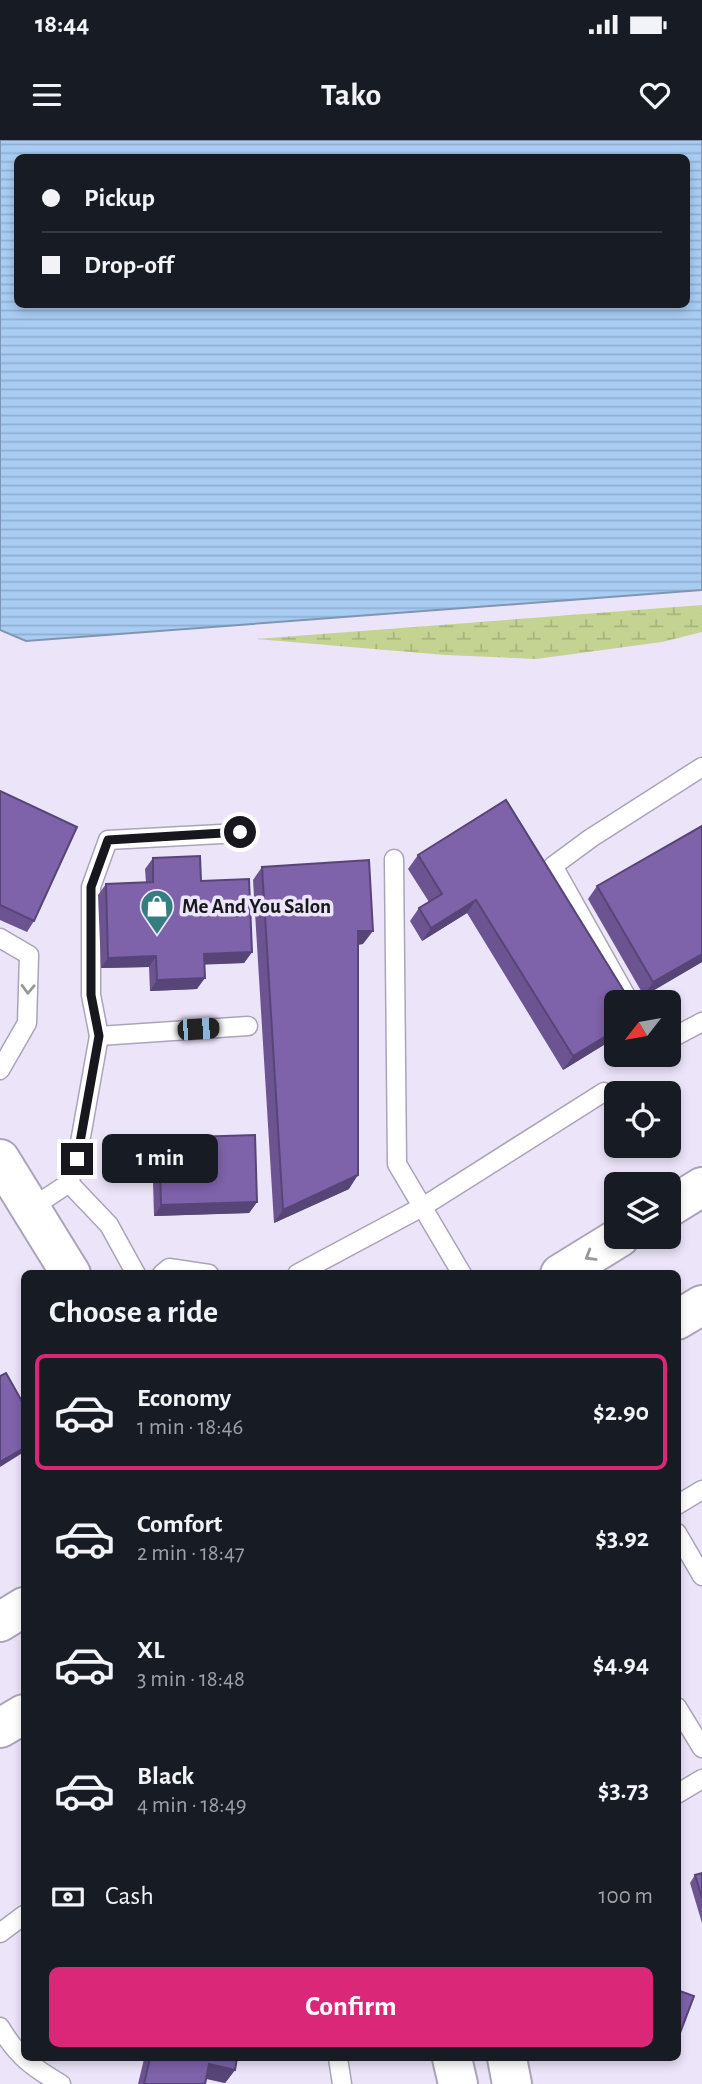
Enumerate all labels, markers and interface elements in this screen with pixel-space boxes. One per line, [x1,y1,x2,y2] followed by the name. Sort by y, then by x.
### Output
[35,11,89,37] text: 18:44
[28,76,66,114] icon: menu
[636,76,674,114] icon: heart
[321,79,381,111] text: Tako
[84,185,155,211] text: Pickup
[84,252,173,278] text: Drop-off
[224,816,256,848] route start
[138,887,176,936] shop icon: Me And You Salon
[182,896,331,917] place label: Me And You Salon
[21,984,36,995] one-way arrow
[604,990,681,1068] north arrow
[604,990,681,1249] map controls
[177,1017,220,1041] car
[604,1081,681,1158] button: locate
[102,1135,217,1184] callout: 1 min
[61,1143,93,1175] route end
[136,1147,184,1170] text: 1 min
[604,1172,681,1249] button: layers
[585,1247,598,1260] one-way arrow
[49,1296,218,1328] text: Choose a ride
[53,1381,116,1444] icon: car
[137,1385,231,1411] text: Economy
[593,1399,649,1425] text: $2.90
[137,1416,243,1439] text: 1 min · 18:46
[53,1507,116,1570] icon: car
[137,1511,222,1537] text: Comfort
[595,1525,649,1551] text: $3.92
[137,1542,245,1565] text: 2 min · 18:47
[53,1633,116,1696] icon: car
[137,1637,164,1663] text: XL
[593,1651,649,1677] text: $4.94
[137,1668,245,1691] text: 3 min · 18:48
[53,1759,116,1822] icon: car
[137,1763,194,1789] text: Black
[598,1777,649,1803] text: $3.73
[137,1794,247,1817] text: 4 min · 18:49
[49,1878,87,1916] icon: cash
[105,1883,154,1909] text: Cash
[599,1885,653,1908] text: 100 m
[49,1967,653,2047] button: Confirm

